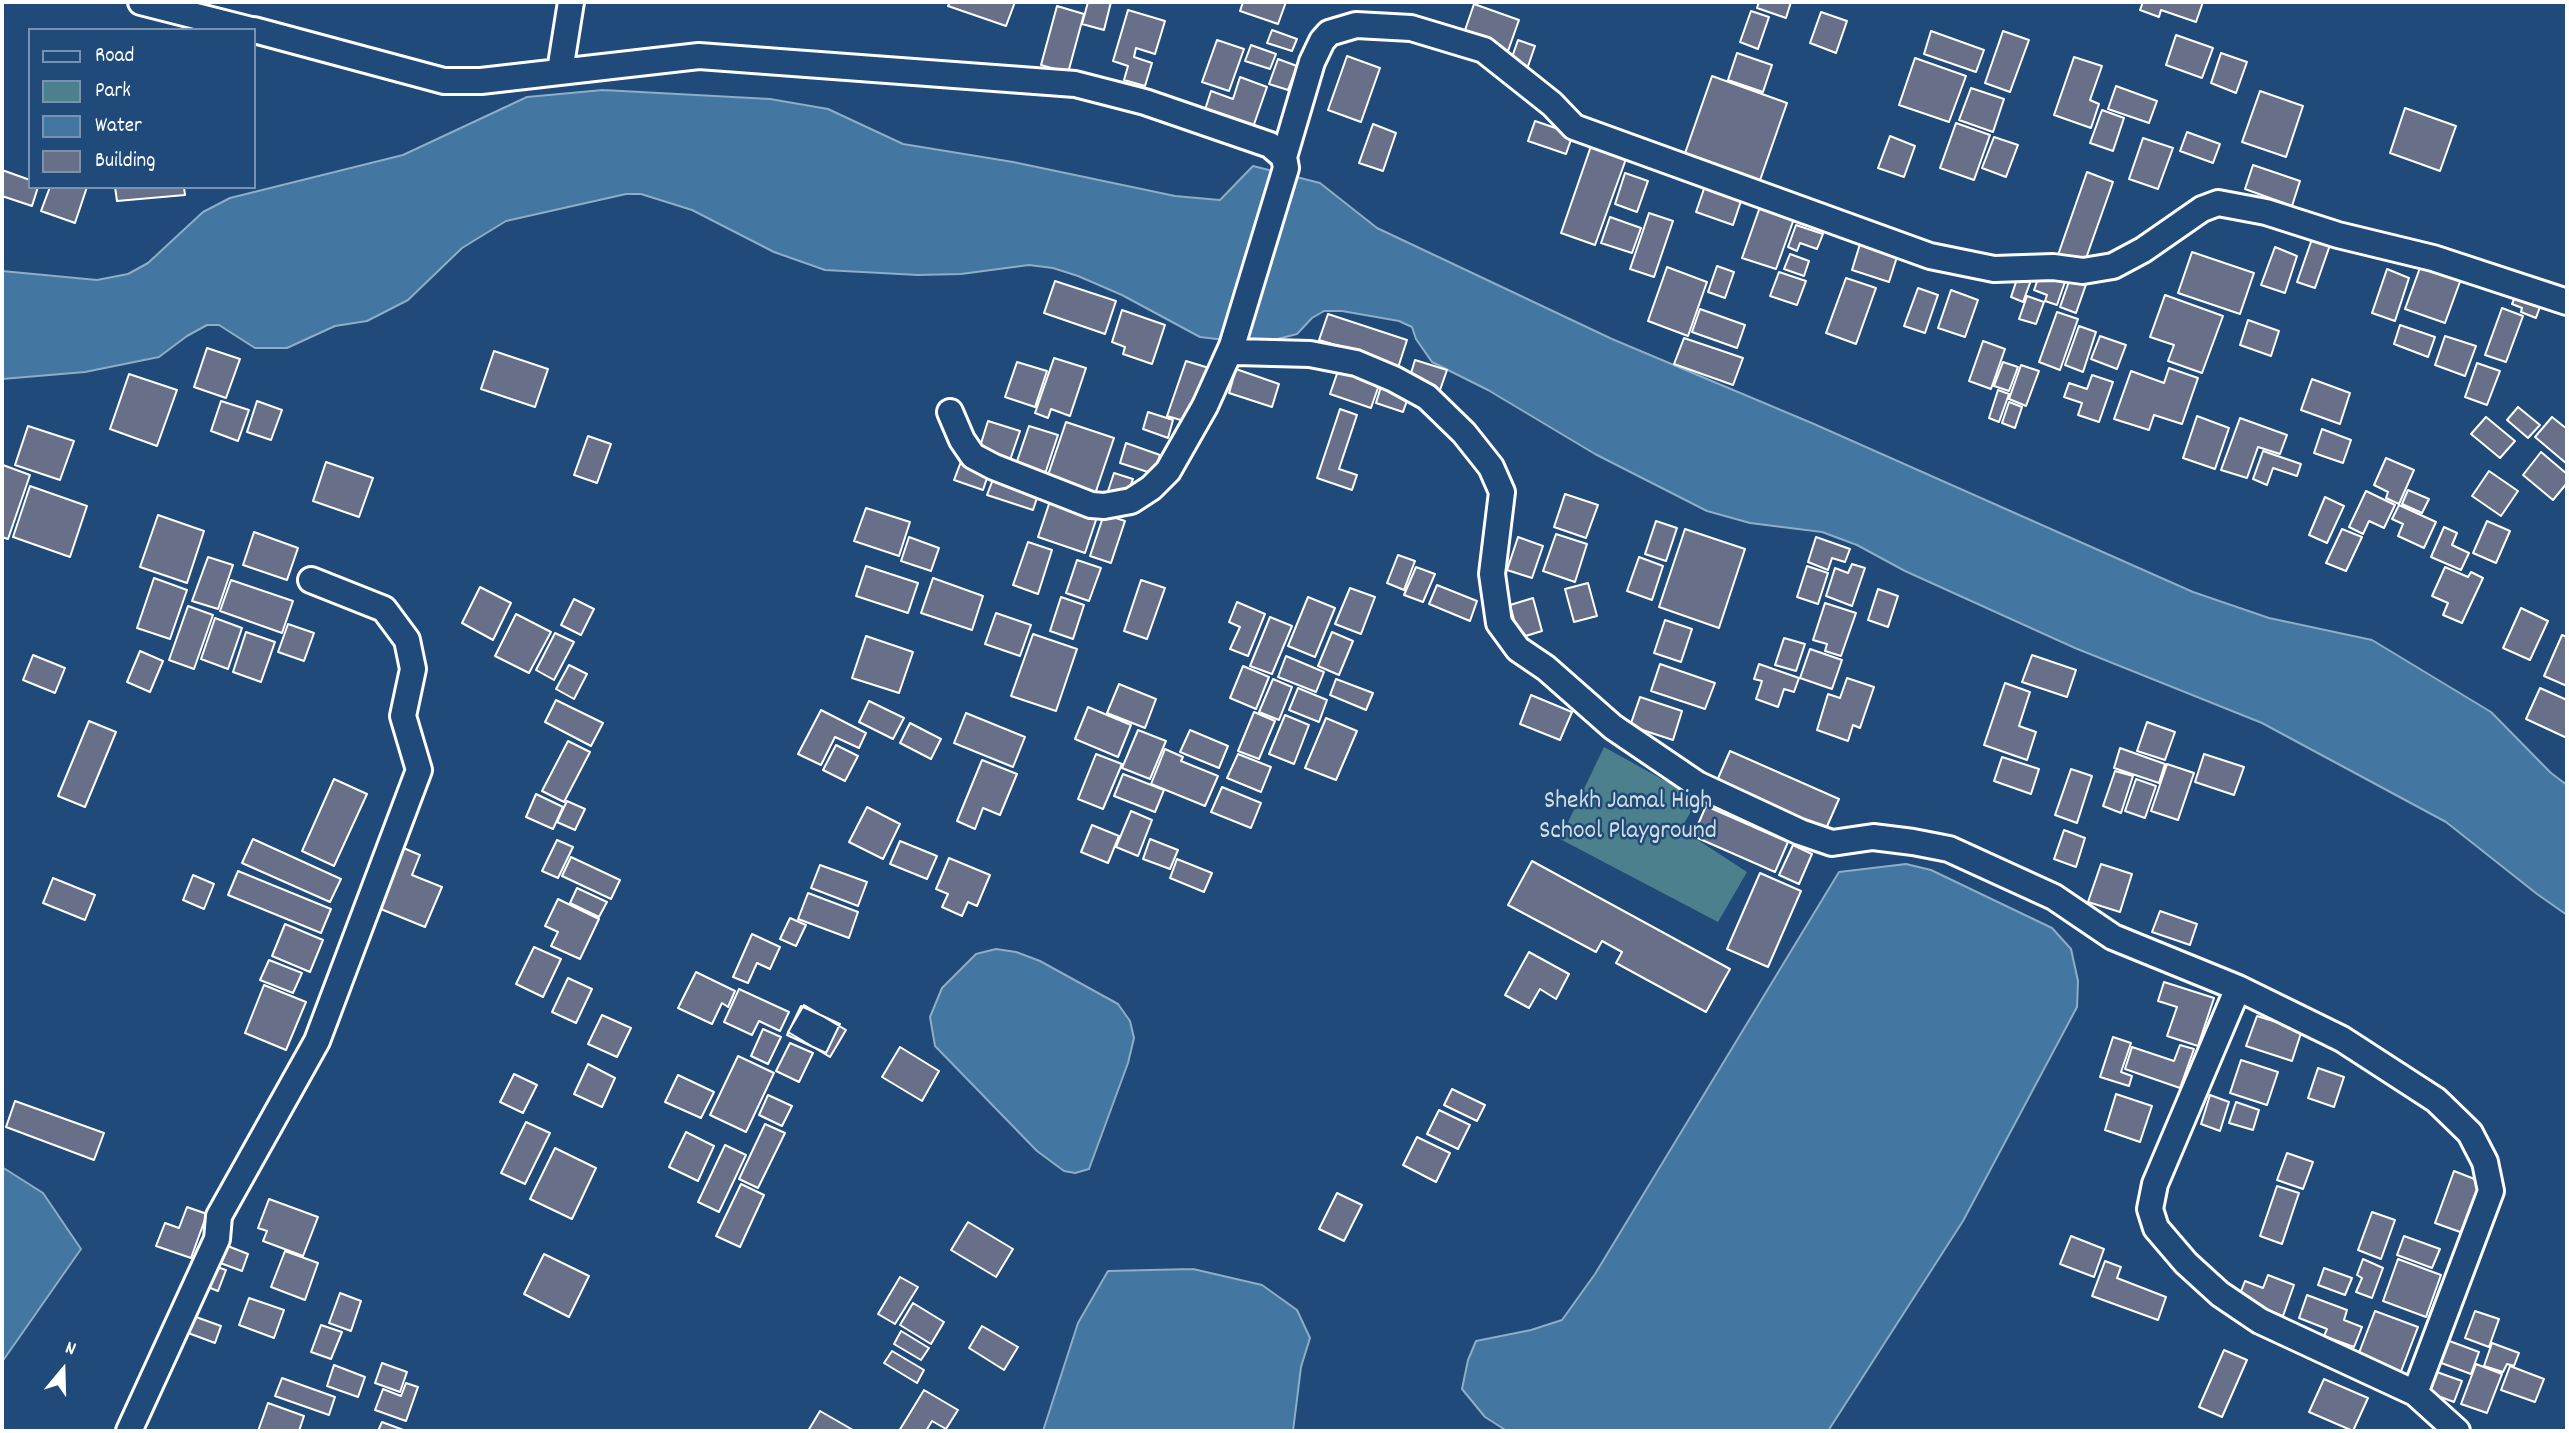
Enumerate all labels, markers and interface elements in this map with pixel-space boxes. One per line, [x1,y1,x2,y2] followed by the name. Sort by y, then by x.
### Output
[28,28,256,189] legend
[95,42,134,72] text: Road
[95,77,131,107] text: Park
[95,112,142,142] text: Water
[95,147,155,177] text: Building
[1539,787,1717,848] park label: Shekh Jamal High School Playground
[28,1335,98,1405] north arrow
[61,1335,79,1364] text: N

